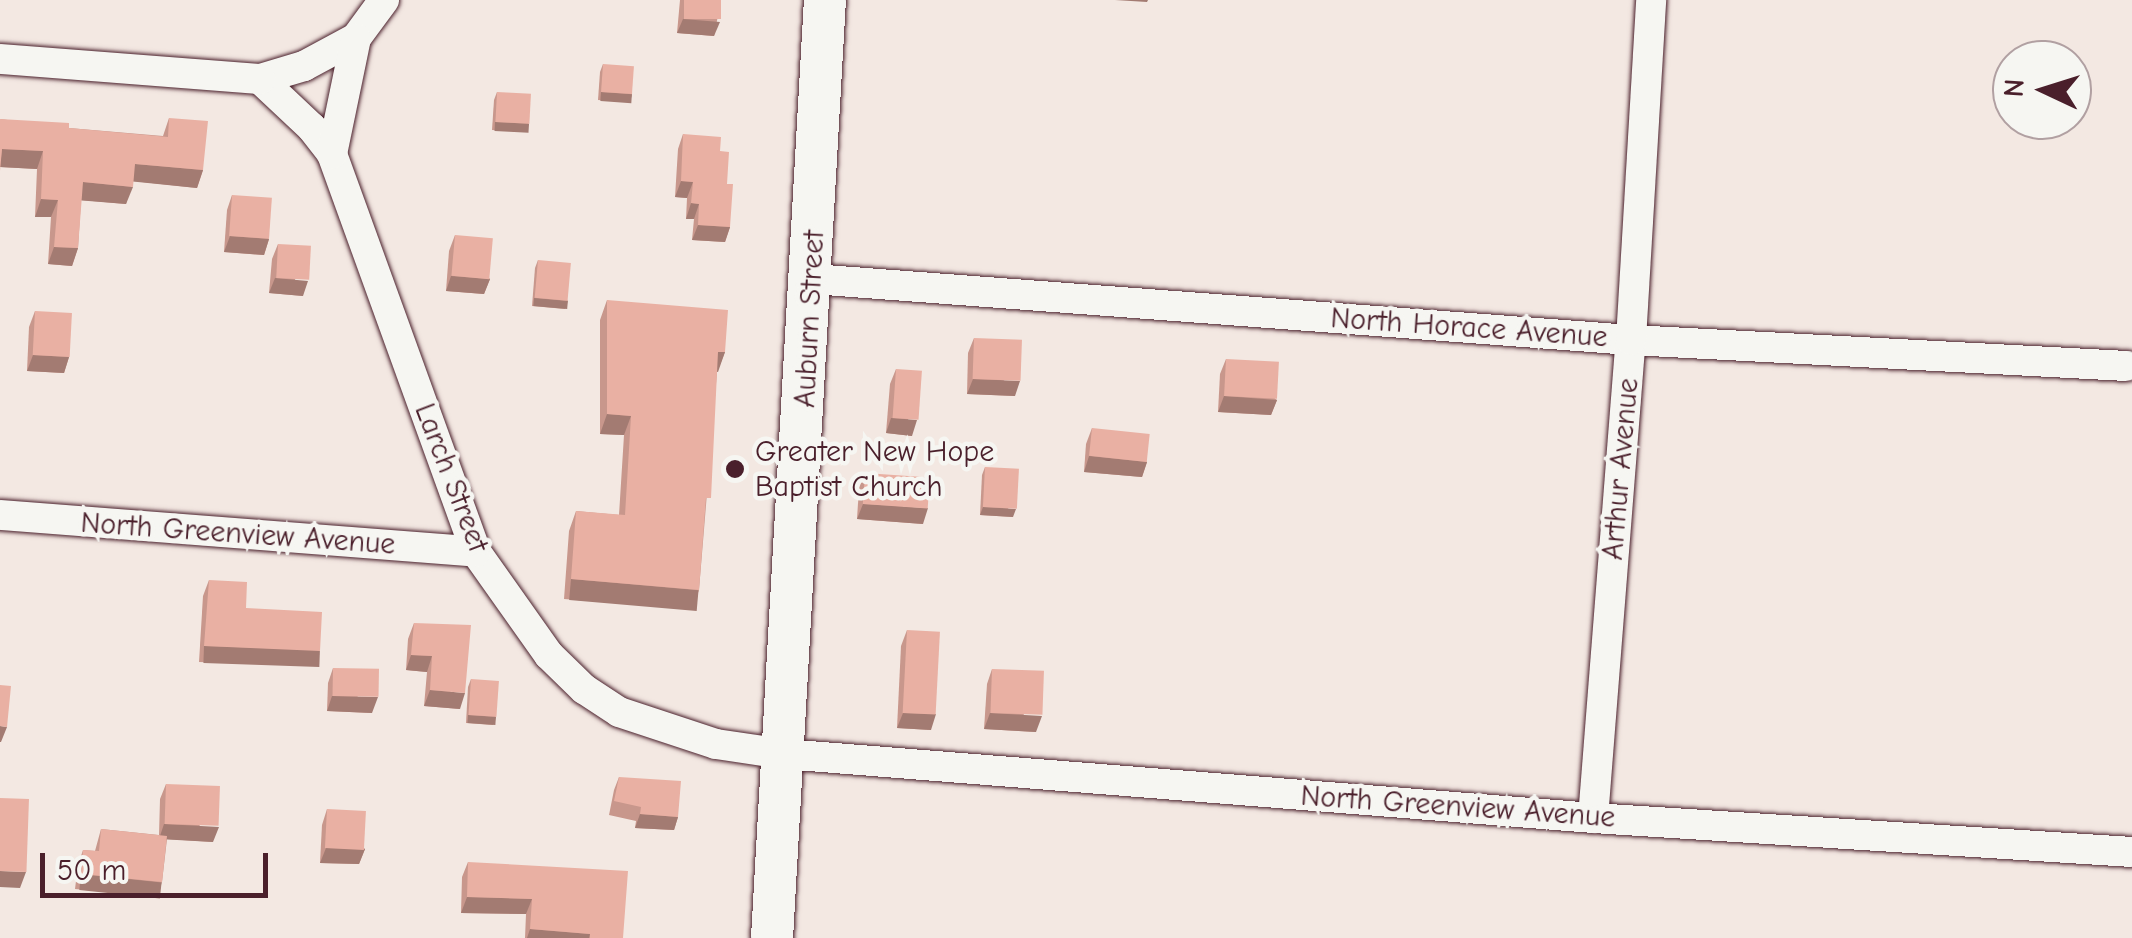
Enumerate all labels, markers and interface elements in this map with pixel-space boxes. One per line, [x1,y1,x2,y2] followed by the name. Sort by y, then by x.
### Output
[1992,40,2092,140] north arrow
[1997,78,2031,98] text: N
[787,229,833,409] street label: Auburn Street
[1329,300,1609,356] street label: North Horace Avenue
[1595,376,1647,562] street label: Arthur Avenue
[406,398,496,558] street label: Larch Street
[755,434,994,504] place label: Greater New Hope Baptist Church
[724,458,746,480] marker: Greater New Hope Baptist Church
[79,505,397,563] street label: North Greenview Avenue
[1299,778,1617,836] street label: North Greenview Avenue
[45,833,272,895] scale bar
[57,853,126,888] text: 50 m

